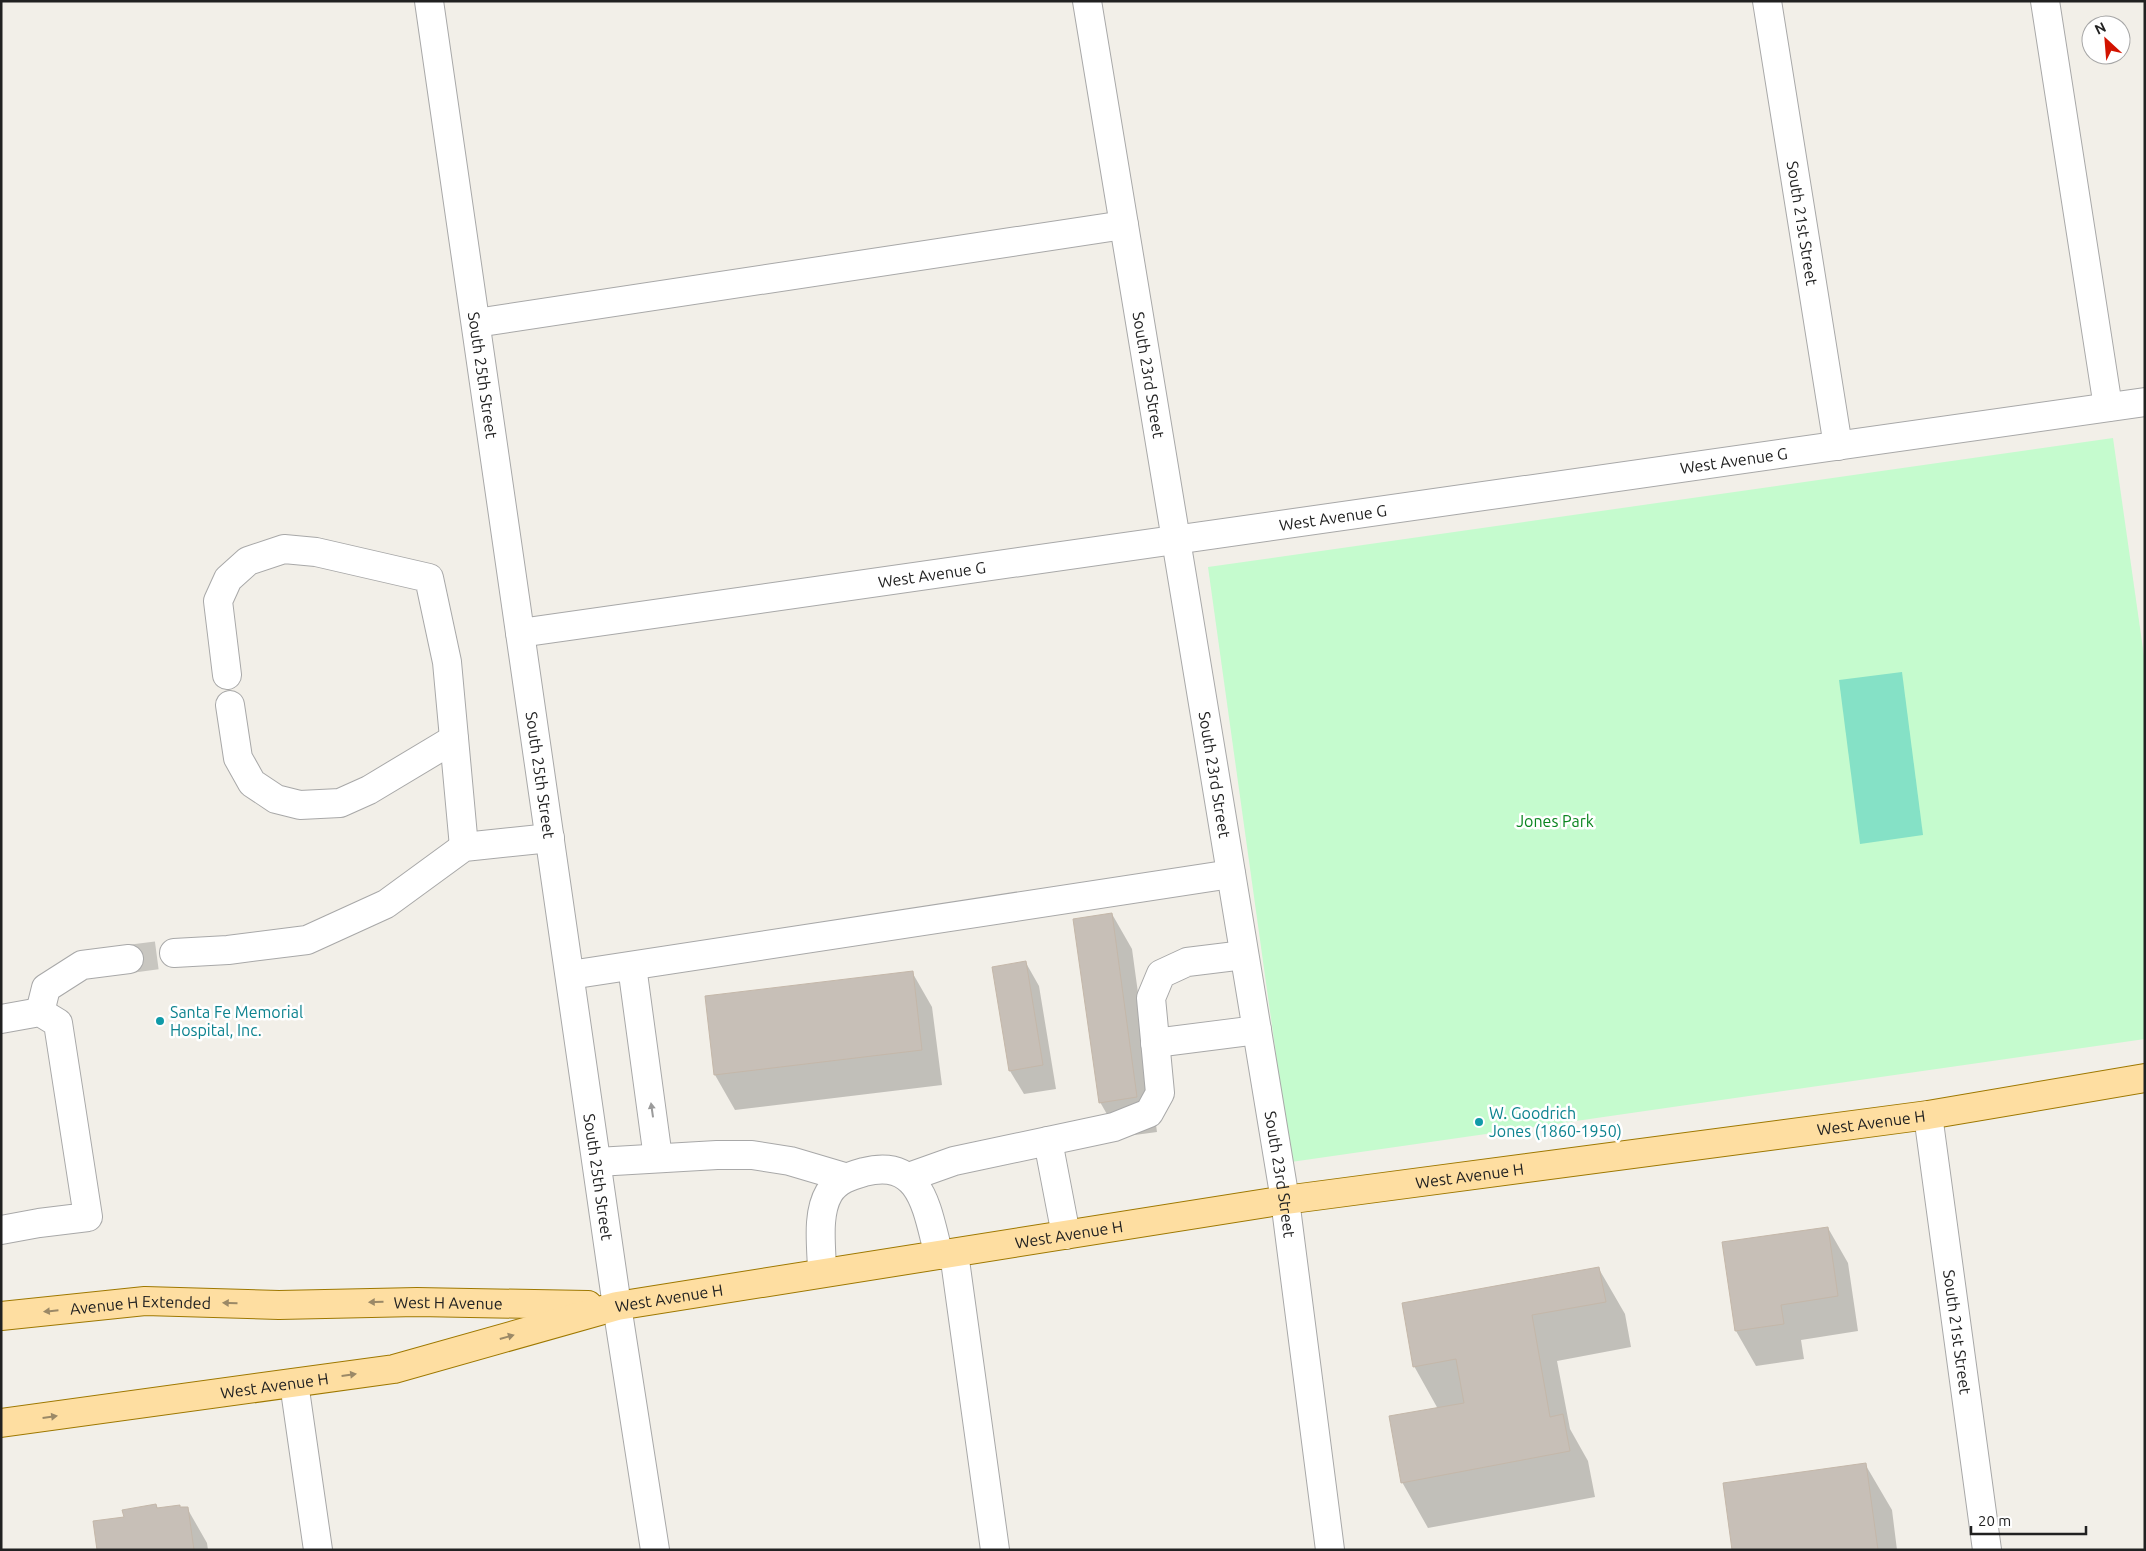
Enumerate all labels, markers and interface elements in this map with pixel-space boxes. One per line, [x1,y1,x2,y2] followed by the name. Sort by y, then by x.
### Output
[2081,15,2131,65] north arrow
[2092,19,2109,38] text: N
[1784,160,1821,287] street label: South 21st Street
[1129,310,1168,440] street label: South 23rd Street
[465,311,501,440] street label: South 25th Street
[1679,444,1789,477] street label: West Avenue G
[1278,501,1388,534] street label: West Avenue G
[877,558,987,591] street label: West Avenue G
[522,710,559,840] street label: South 25th Street
[1195,710,1234,840] street label: South 23rd Street
[1516,812,1594,830] park label: Jones Park
[170,1003,303,1039] place label: Santa Fe Memorial Hospital, Inc.
[154,1015,166,1027] marker: Santa Fe Memorial Hospital, Inc.
[648,1102,656,1118] one-way arrow
[1489,1104,1622,1141] place label: W. Goodrich Jones (1860-1950)
[1816,1106,1926,1139] street label: West Avenue H
[1261,1110,1299,1239] street label: South 23rd Street
[580,1112,617,1242] street label: South 25th Street
[1473,1116,1485,1128] marker: W. Goodrich Jones (1860-1950)
[1414,1160,1525,1192] street label: West Avenue H
[1014,1217,1124,1252] street label: West Avenue H
[1940,1269,1975,1396] street label: South 21st Street
[614,1280,724,1315] street label: West Avenue H
[69,1292,211,1318] street label: Avenue H Extended
[393,1293,503,1313] street label: West H Avenue
[222,1299,238,1307] one-way arrow
[368,1299,384,1307] one-way arrow
[43,1307,59,1315] one-way arrow
[499,1333,514,1341] one-way arrow
[219,1369,330,1402] street label: West Avenue H
[342,1371,358,1379] one-way arrow
[42,1412,58,1420] one-way arrow
[1971,1504,2086,1536] scale bar
[1978,1512,2011,1529] text: 20 m

